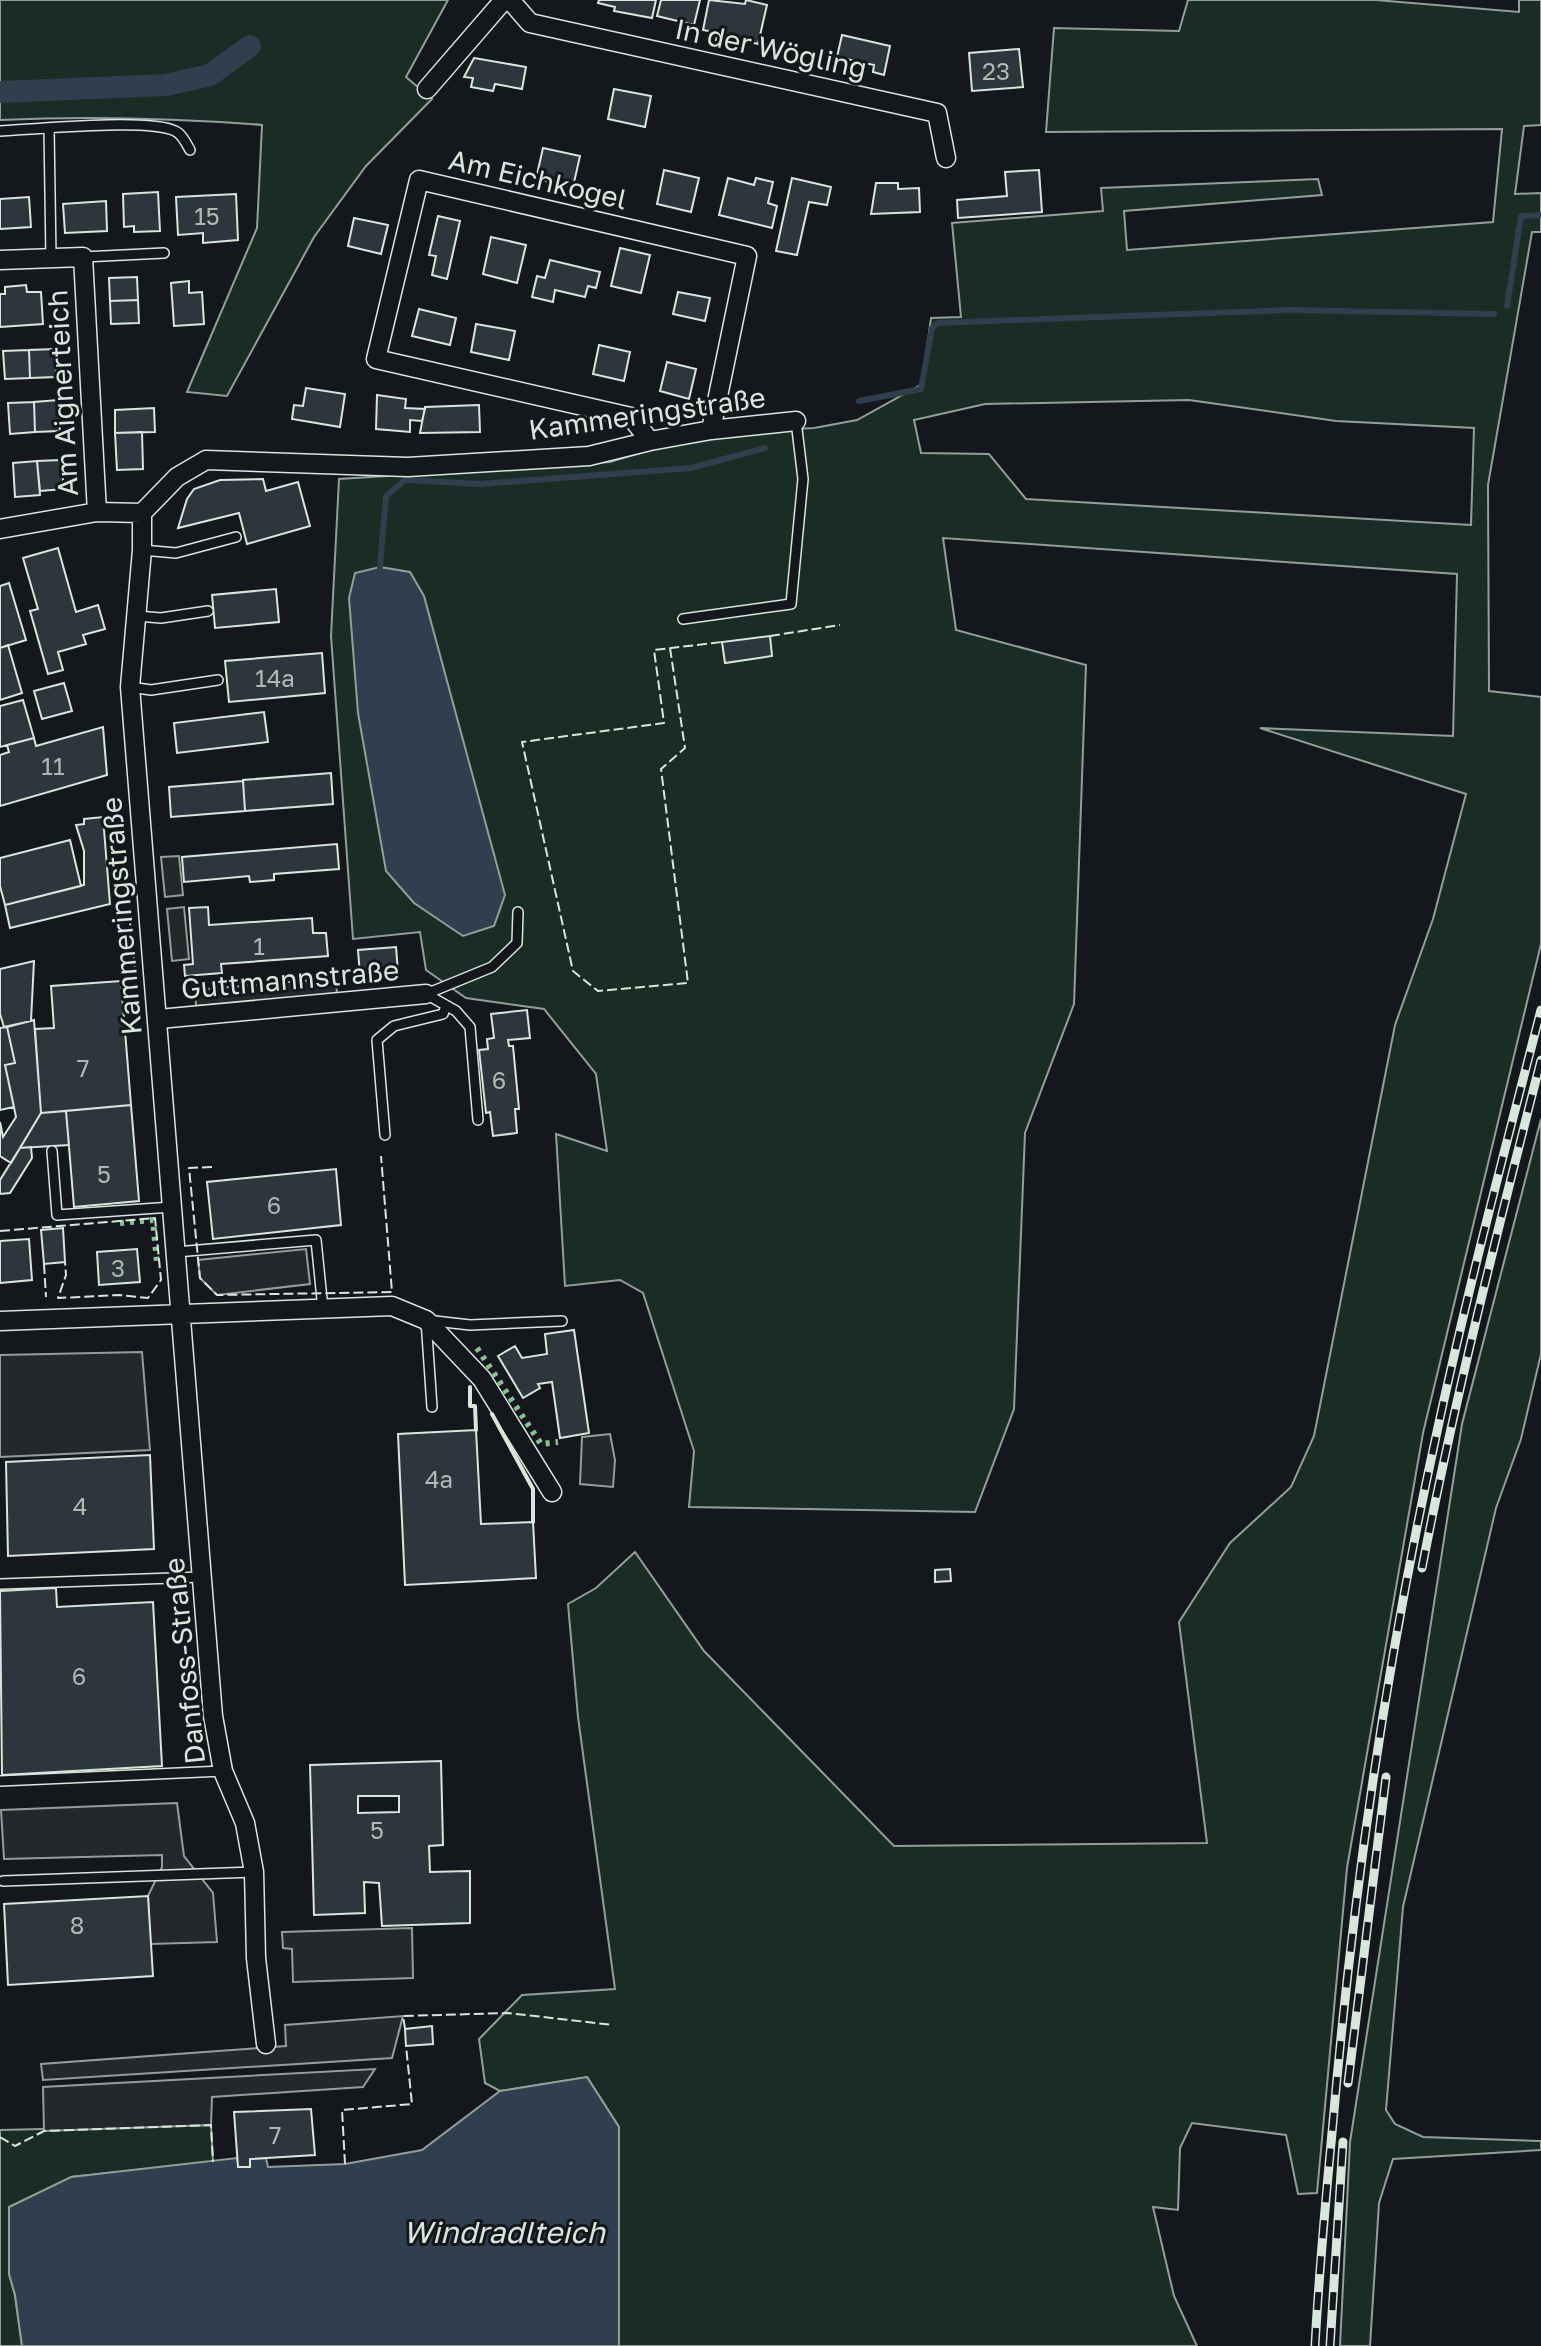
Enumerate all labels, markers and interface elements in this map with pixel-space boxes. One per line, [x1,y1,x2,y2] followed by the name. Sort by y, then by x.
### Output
[672,12,870,84] street label: In der Wögling
[982,56,1010,85] house number: 23
[446,142,630,216] street label: Am Eichkogel
[194,201,220,230] house number: 15
[40,289,84,497] street label: Am Aignerteich
[527,380,767,446] street label: Kammeringstraße
[255,663,295,692] house number: 14a
[41,751,65,780] house number: 11
[94,796,148,1036] street label: Kammeringstraße
[253,931,265,960] house number: 1
[180,953,400,1005] street label: Guttmannstraße
[77,1053,89,1082] house number: 7
[492,1065,506,1094] house number: 6
[97,1159,111,1188] house number: 5
[267,1190,281,1219] house number: 6
[111,1253,125,1282] house number: 3
[425,1464,453,1493] house number: 4a
[73,1491,87,1520] house number: 4
[157,1556,211,1766] street label: Danfoss-Straße
[72,1661,86,1690] house number: 6
[370,1815,384,1844] house number: 5
[70,1910,84,1939] house number: 8
[269,2120,281,2149] house number: 7
[403,2214,606,2250] water label: Windradlteich

